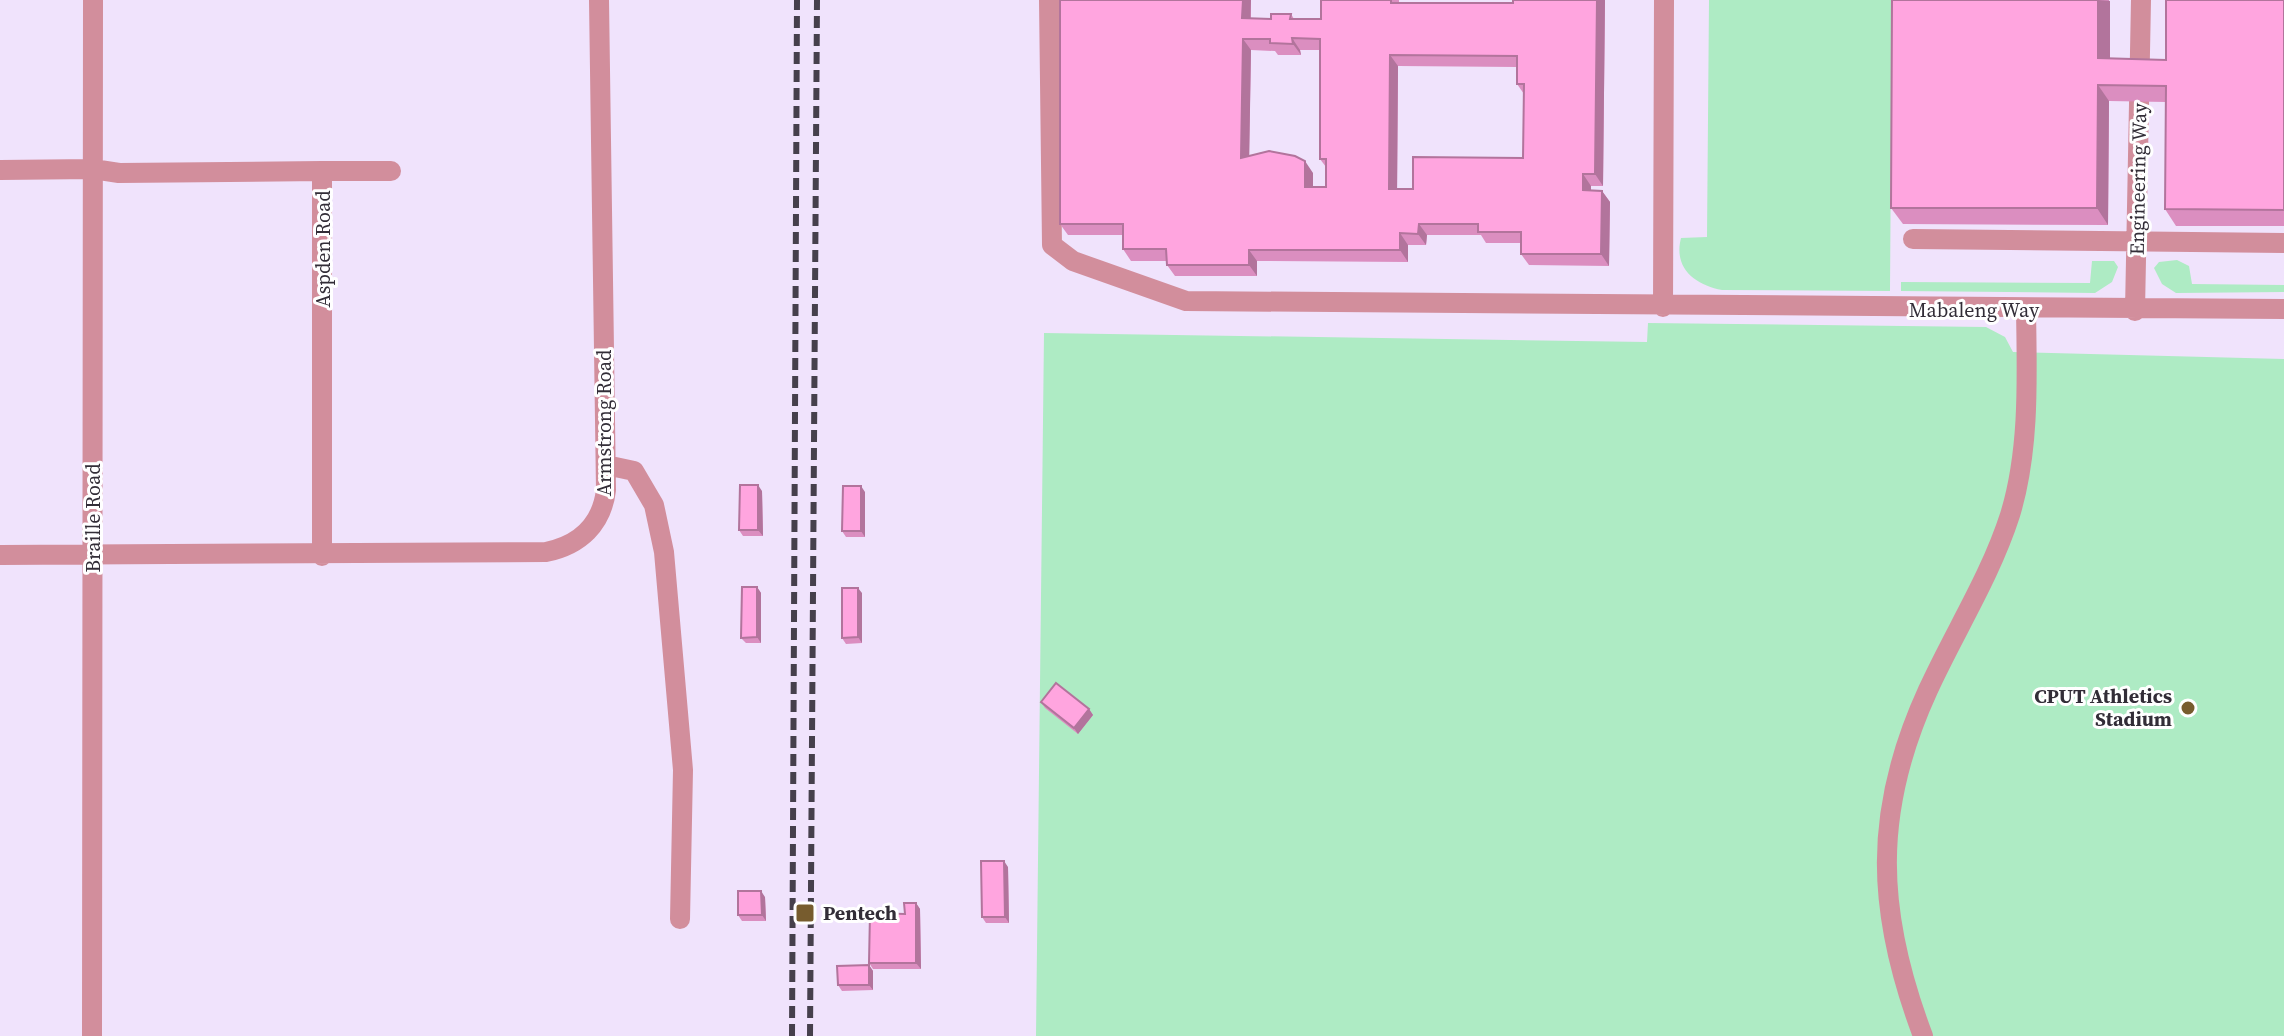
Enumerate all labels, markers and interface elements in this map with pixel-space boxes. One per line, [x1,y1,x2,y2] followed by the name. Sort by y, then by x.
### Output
[2123,102,2153,255] street label: Engineering Way
[309,190,337,308] street label: Aspden Road
[1909,296,2040,324] street label: Mabaleng Way
[590,349,618,496] street label: Armstrong Road
[79,463,107,573] street label: Braille Road
[2034,682,2172,733] place label: CPUT Athletics Stadium
[2179,699,2197,717] marker: CPUT Athletics Stadium
[823,899,897,927] place label: Pentech
[794,902,816,924] marker: Pentech

